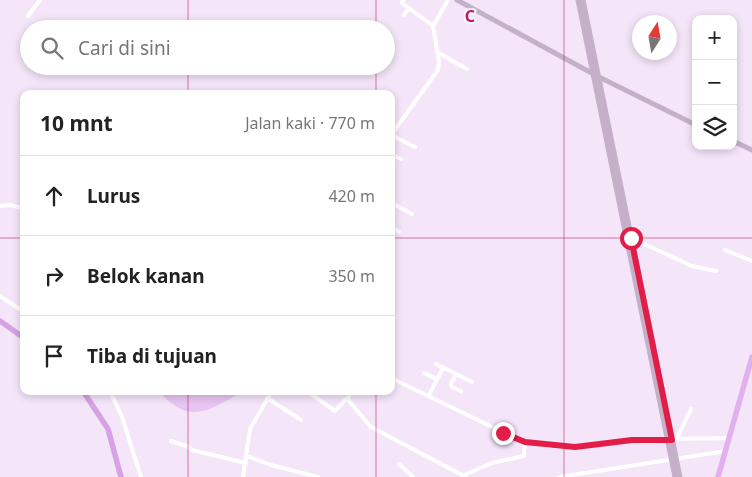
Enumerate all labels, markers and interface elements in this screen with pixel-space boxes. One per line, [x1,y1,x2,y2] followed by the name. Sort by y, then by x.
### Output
[465,5,475,27] text: C
[632,15,677,60] north arrow
[692,15,737,150] map controls
[692,15,737,60] button: +
[20,20,395,75] search box
[38,34,66,62] icon: search
[78,35,171,61] text: Cari di sini
[692,60,737,105] button: −
[692,105,737,150] button: layers
[40,109,113,137] text: 10 mnt
[245,112,375,134] text: Jalan kaki · 770 m
[40,182,68,210] icon: ahead
[87,183,140,209] text: Lurus
[328,185,375,207] text: 420 m
[620,227,643,250] route start
[40,262,68,290] icon: right
[87,263,204,289] text: Belok kanan
[328,265,375,287] text: 350 m
[40,342,68,370] icon: arrive
[87,343,217,369] text: Tiba di tujuan
[492,422,515,445] route end

